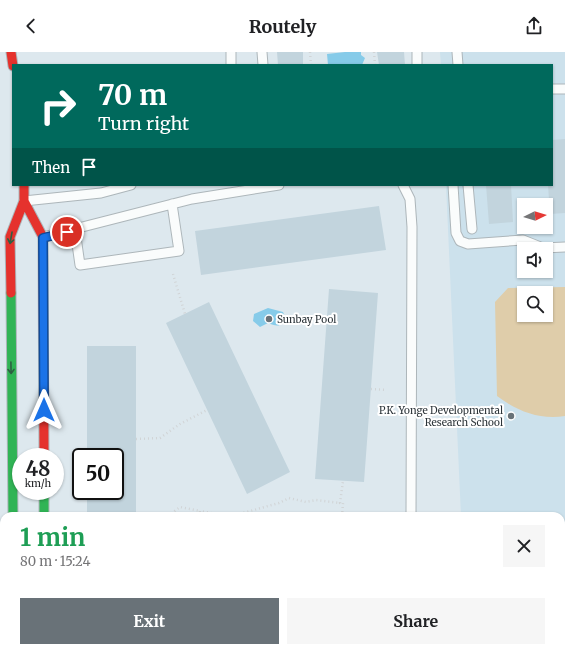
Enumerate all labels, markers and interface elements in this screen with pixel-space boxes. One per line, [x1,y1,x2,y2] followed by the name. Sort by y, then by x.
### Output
[20,15,42,37] icon: back
[249,15,316,38] text: Routely
[523,15,545,37] icon: share
[98,77,167,113] text: 70 m
[32,80,84,132] icon: right
[98,112,189,135] text: Turn right
[78,156,100,178] icon: arrive
[32,158,70,177] text: Then
[517,198,553,234] north arrow
[517,198,553,322] map controls
[50,215,84,249] pin
[56,221,78,243] icon: arrive
[7,231,15,244] one-way arrow
[517,242,553,278] button: sound
[517,286,553,322] button: search
[277,313,336,326] place label: Sunbay Pool
[264,314,274,324] marker: Sunbay Pool
[7,361,15,374] one-way arrow
[23,389,65,431] position arrow
[379,404,503,429] place label: P.K. Yonge Developmental Research School
[506,411,516,421] marker: P.K. Yonge Developmental Research School
[72,448,124,500] speed limit sign: 50
[25,456,51,481] text: 48
[25,477,51,490] text: km/h
[20,522,85,553] text: 1 min
[503,525,545,567] button: close
[20,553,90,570] text: 80 m · 15:24
[20,598,279,644] button: Exit
[287,598,545,644] button: Share

